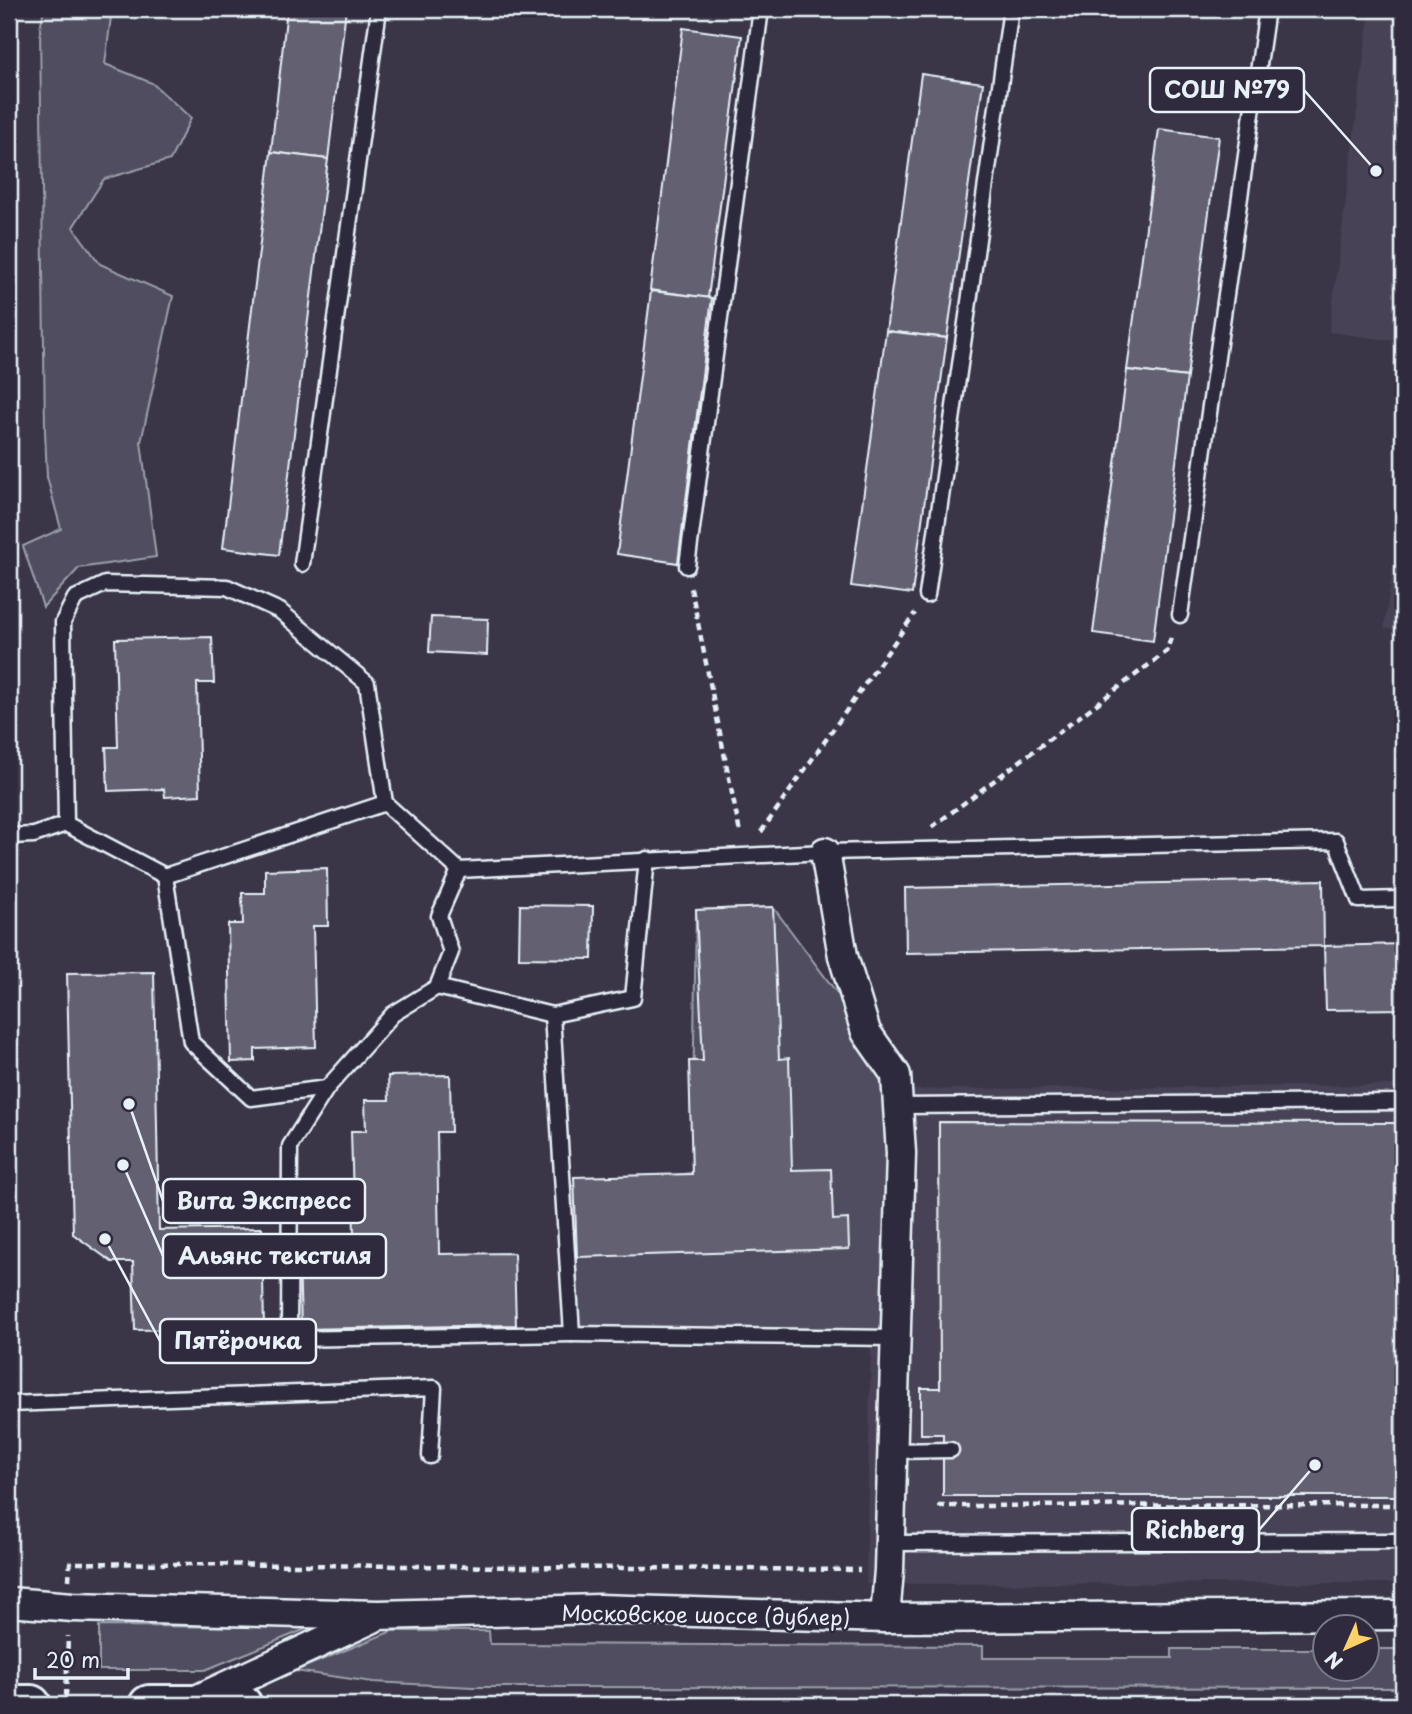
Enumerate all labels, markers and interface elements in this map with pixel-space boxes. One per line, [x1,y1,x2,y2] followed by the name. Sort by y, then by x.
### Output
[1150,68,1304,112] callout: СОШ №79
[1164,71,1290,106] text: СОШ №79
[163,1179,365,1223] callout: Вита Экспресс
[177,1182,351,1217] text: Вита Экспресс
[163,1234,386,1278] callout: Альянс текстиля
[178,1237,372,1272] text: Альянс текстиля
[160,1319,316,1363] callout: Пятёрочка
[174,1322,302,1357] text: Пятёрочка
[1132,1508,1259,1552] callout: Richberg
[1145,1511,1245,1546] text: Richberg
[561,1595,851,1633] street label: Московское шоссе (дублер)
[1310,1612,1380,1682] north arrow
[35,1637,128,1681] scale bar
[46,1643,100,1675] text: 20 m
[1318,1646,1348,1676] text: N

